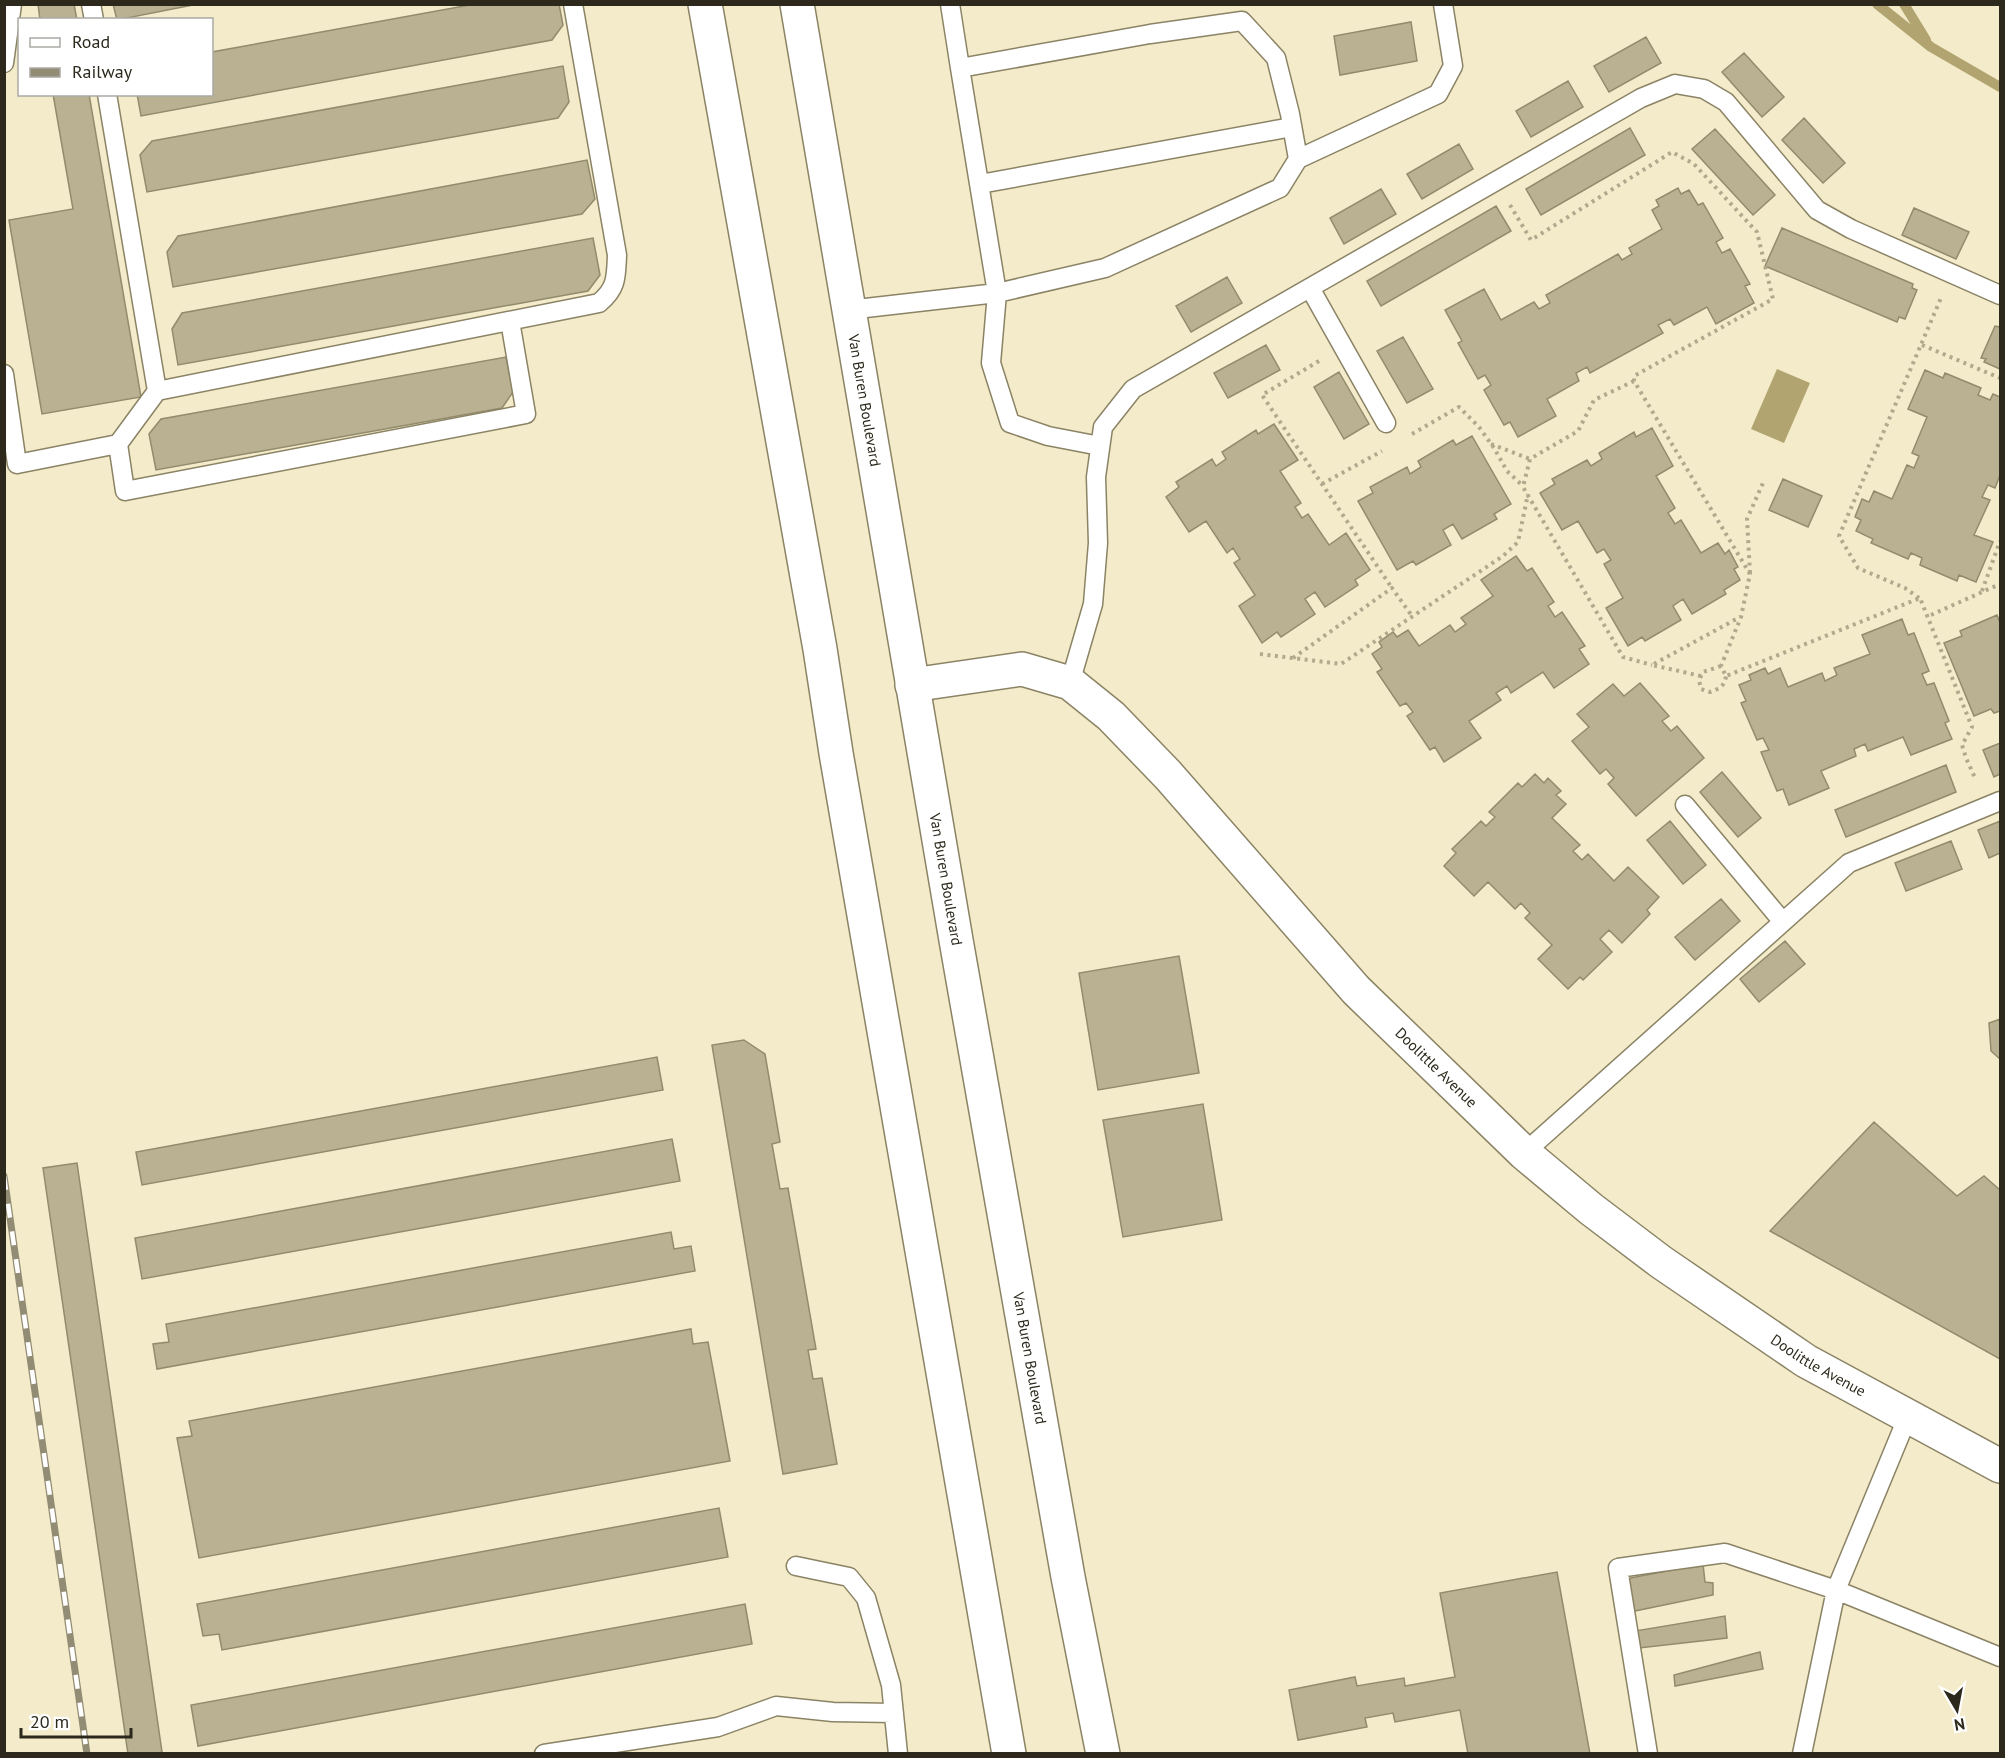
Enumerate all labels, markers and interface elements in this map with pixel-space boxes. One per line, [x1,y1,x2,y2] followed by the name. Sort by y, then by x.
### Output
[18,18,213,96] legend
[72,30,110,53] text: Road
[72,60,133,83] text: Railway
[844,332,885,468] street label: Van Buren Boulevard
[925,811,967,947] street label: Van Buren Boulevard
[1391,1023,1481,1111] street label: Doolittle Avenue
[1009,1290,1051,1426] street label: Van Buren Boulevard
[1767,1330,1869,1400] street label: Doolittle Avenue
[1927,1680,1987,1740] north arrow
[21,1701,130,1739] scale bar
[30,1710,69,1733] text: 20 m
[1953,1714,1967,1736] text: N

